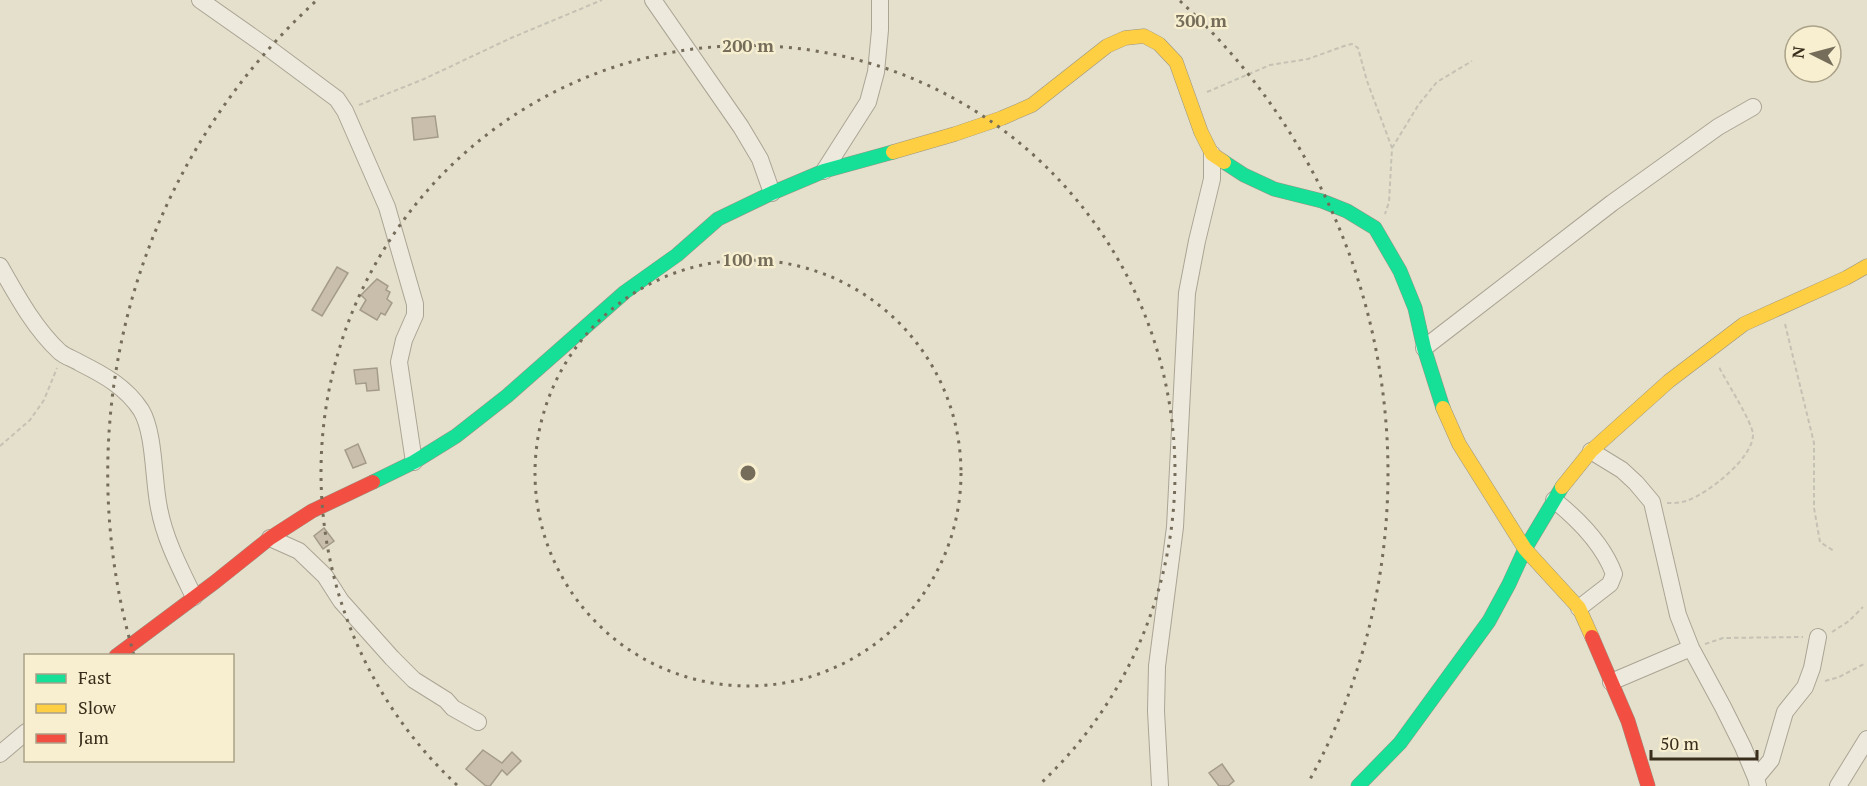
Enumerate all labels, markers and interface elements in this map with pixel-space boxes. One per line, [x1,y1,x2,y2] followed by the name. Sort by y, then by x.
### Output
[1175,8,1227,32] text: 300 m
[1783,24,1843,84] north arrow
[722,33,774,57] text: 200 m
[1787,45,1810,60] text: N
[722,247,774,271] text: 100 m
[738,463,758,483] centre of rings
[24,654,234,762] legend
[78,665,112,689] text: Fast
[78,695,117,719] text: Slow
[1651,723,1758,761] scale bar
[78,725,109,749] text: Jam
[1660,731,1700,755] text: 50 m

